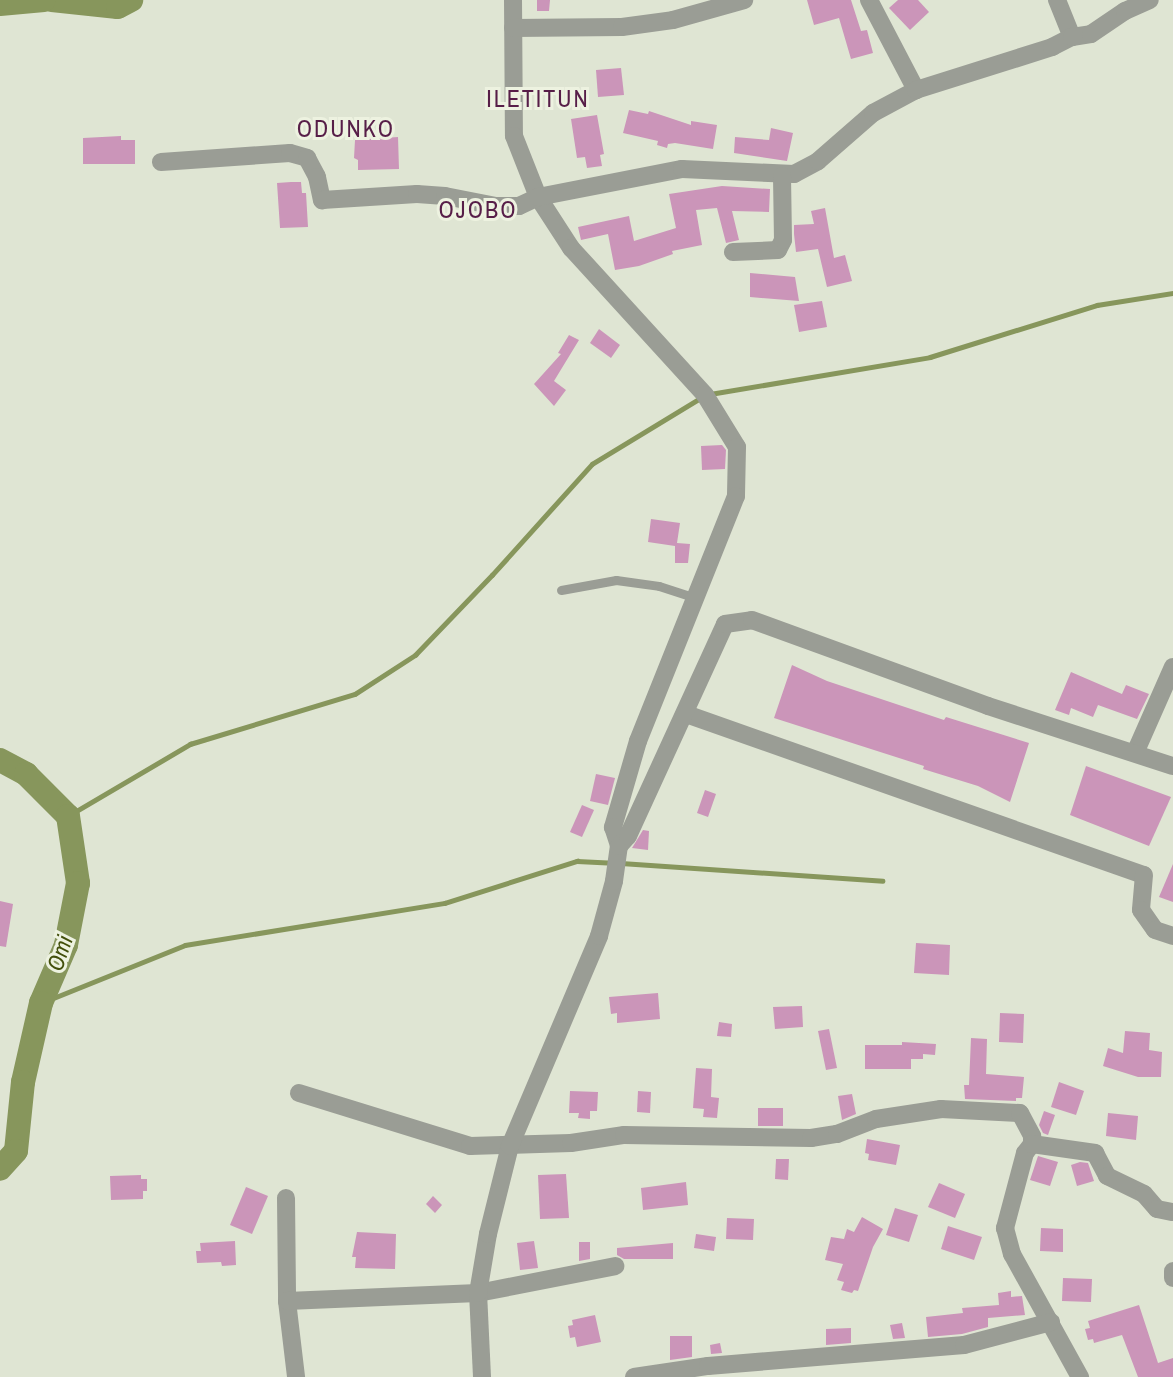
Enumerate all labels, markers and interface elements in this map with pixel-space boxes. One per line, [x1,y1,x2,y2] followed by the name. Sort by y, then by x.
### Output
[487,85,589,113] district label: ILETITUN
[298,115,394,143] district label: ODUNKO
[439,196,517,224] district label: OJOBO
[41,932,79,974] water label: Omi

